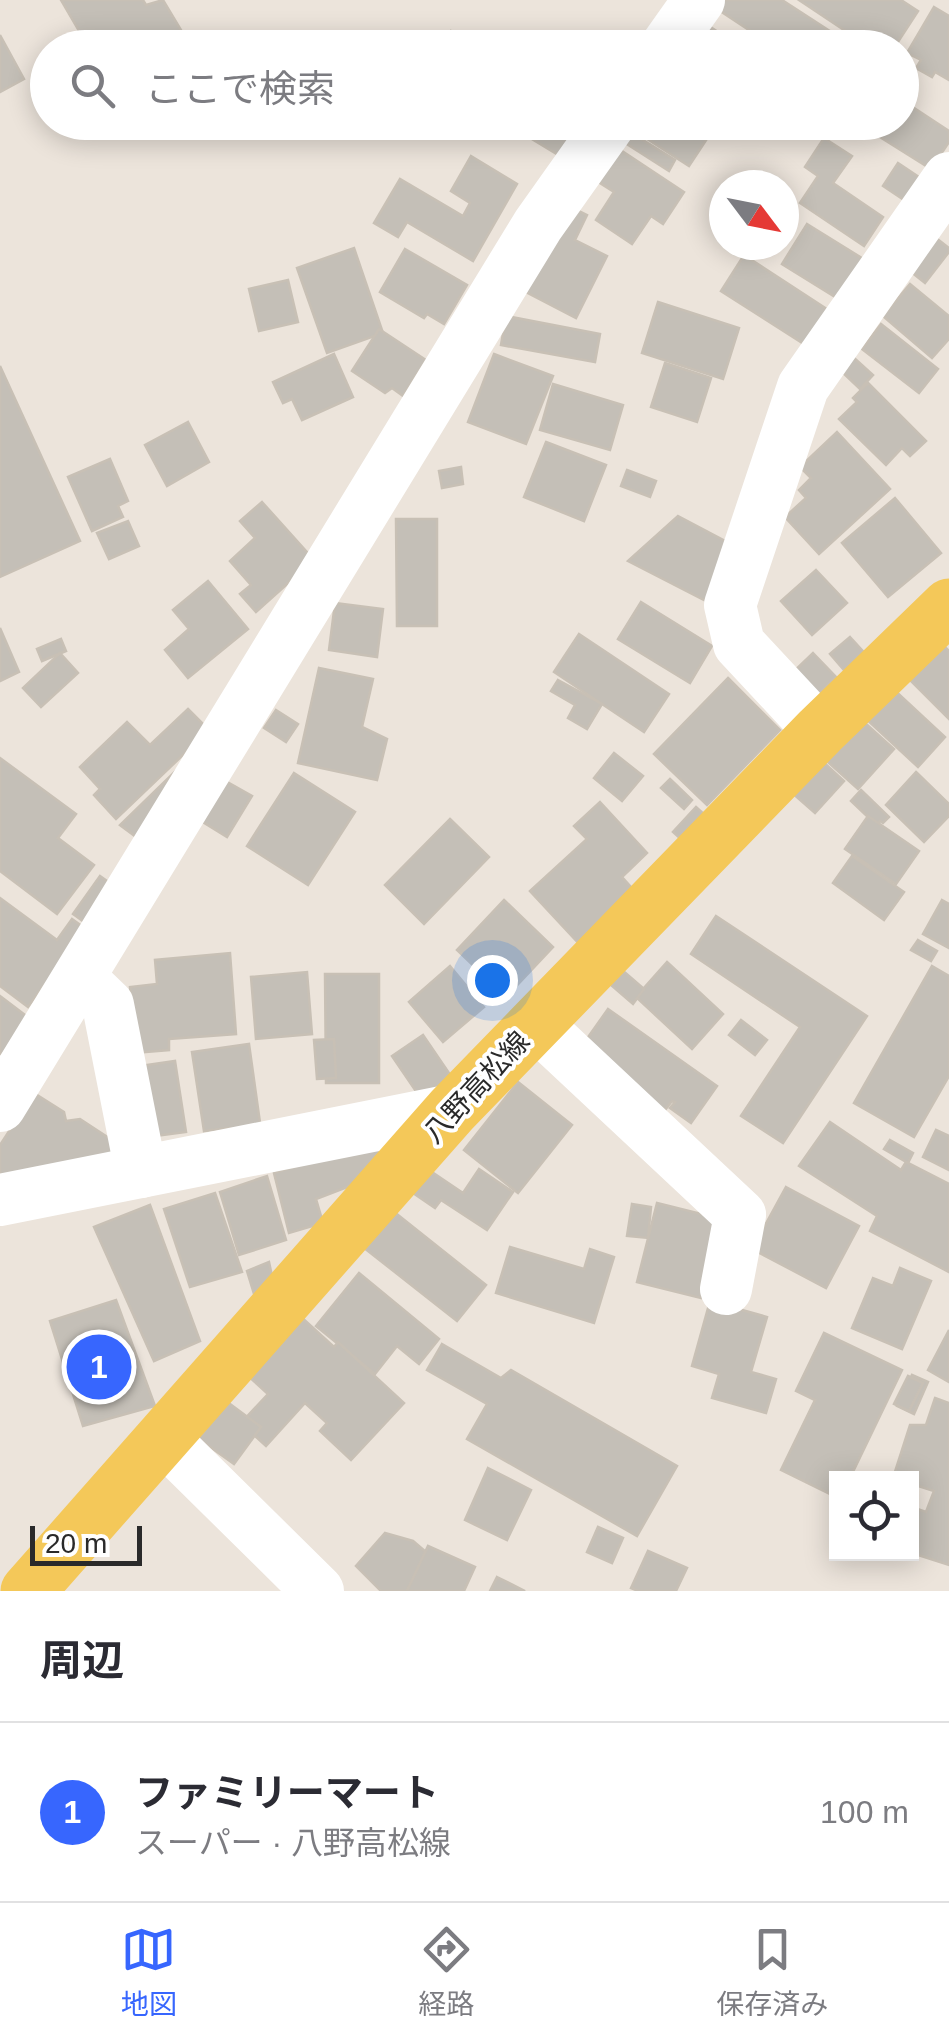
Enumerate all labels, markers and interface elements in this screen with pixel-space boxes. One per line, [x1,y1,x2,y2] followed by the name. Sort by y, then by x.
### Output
[30,30,919,140] search box
[65,58,120,113] icon: search
[145,68,335,110] text: ここで検索
[709,170,799,260] north arrow
[467,955,518,1006] your location
[417,1026,535,1149] street label: 八野高松線
[66,1330,132,1404] pin: 1
[829,1471,919,1561] map controls
[829,1471,919,1561] button: locate
[30,1521,142,1566] scale bar
[45,1528,107,1559] text: 20 m
[40,1637,124,1684] text: 周辺
[135,1772,439,1814] text: ファミリーマート
[64,1794,81,1830] text: 1
[820,1794,909,1830] text: 100 m
[135,1825,451,1861] text: スーパー · 八野高松線
[121,1922,177,2022] tab: 地図
[418,1922,474,2022] tab: 経路
[716,1922,828,2022] tab: 保存済み

